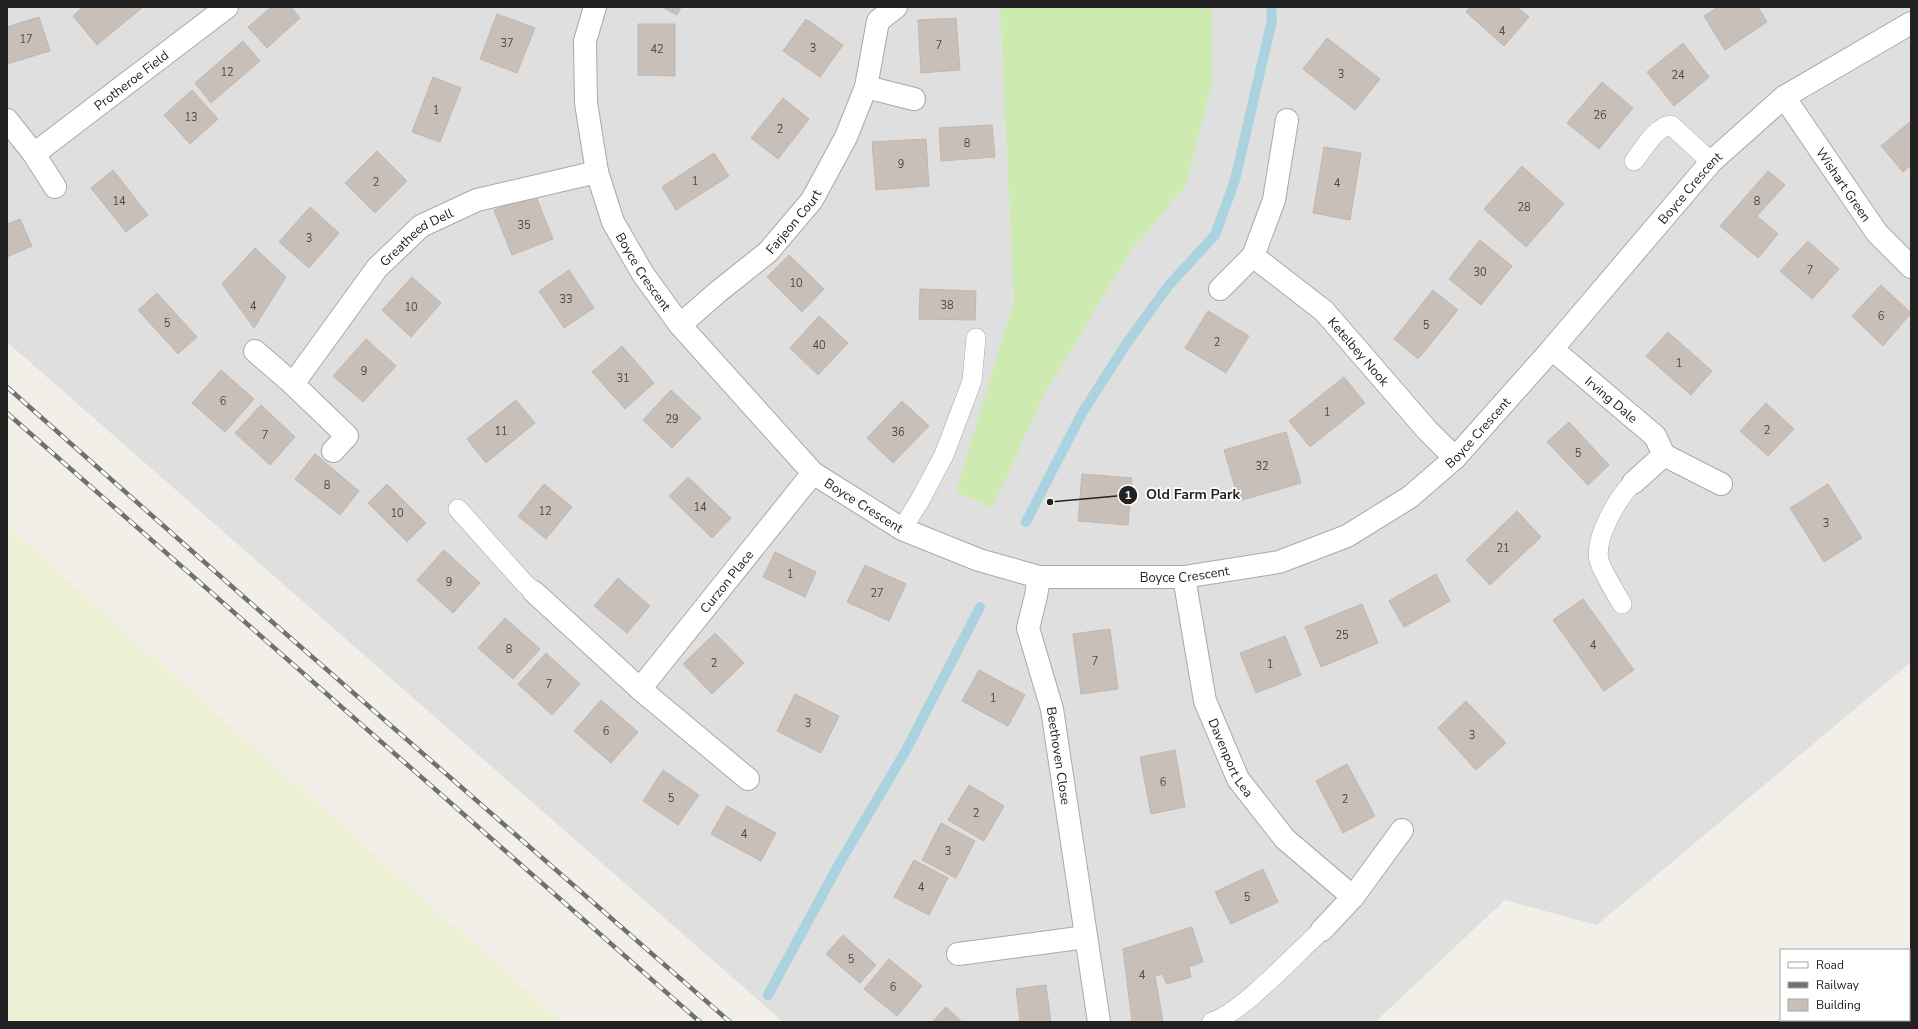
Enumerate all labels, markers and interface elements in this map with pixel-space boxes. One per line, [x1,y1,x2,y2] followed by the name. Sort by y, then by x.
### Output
[1499,24,1506,39] house number: 4
[19,32,33,47] house number: 17
[500,36,514,51] house number: 37
[936,38,942,53] house number: 7
[810,41,816,56] house number: 3
[650,42,664,57] house number: 42
[91,47,173,115] street label: Protheroe Field
[220,65,234,80] house number: 12
[1338,67,1344,82] house number: 3
[1671,68,1685,83] house number: 24
[433,103,439,118] house number: 1
[1593,108,1607,123] house number: 26
[184,110,198,125] house number: 13
[777,122,783,137] house number: 2
[964,136,971,151] house number: 8
[1811,144,1875,226] street label: Wishart Green
[1654,148,1727,228] street label: Boyce Crescent
[898,157,904,172] house number: 9
[692,174,698,189] house number: 1
[373,175,379,190] house number: 2
[1334,176,1341,191] house number: 4
[762,186,826,258] street label: Farjeon Court
[112,194,126,209] house number: 14
[1754,194,1761,209] house number: 8
[1517,200,1531,215] house number: 28
[376,204,457,271] street label: Greatheed Dell
[517,218,531,233] house number: 35
[611,229,675,315] street label: Boyce Crescent
[306,231,312,246] house number: 3
[1807,263,1813,278] house number: 7
[1473,265,1487,280] house number: 30
[789,276,803,291] house number: 10
[559,292,573,307] house number: 33
[940,298,954,313] house number: 38
[250,299,257,314] house number: 4
[404,300,418,315] house number: 10
[1878,309,1885,324] house number: 6
[1323,314,1393,390] street label: Ketelbey Nook
[164,316,171,331] house number: 5
[1423,318,1430,333] house number: 5
[1214,335,1220,350] house number: 2
[812,338,826,353] house number: 40
[1676,356,1682,371] house number: 1
[361,364,367,379] house number: 9
[616,371,630,386] house number: 31
[1581,373,1641,428] street label: Irving Dale
[1441,393,1515,473] street label: Boyce Crescent
[220,394,227,409] house number: 6
[1324,405,1330,420] house number: 1
[665,412,679,427] house number: 29
[1764,423,1770,438] house number: 2
[494,424,508,439] house number: 11
[891,425,905,440] house number: 36
[262,428,268,443] house number: 7
[1575,446,1582,461] house number: 5
[1255,459,1269,474] house number: 32
[821,474,907,538] street label: Boyce Crescent
[324,478,331,493] house number: 8
[1118,482,1248,508] callout: Old Farm Park
[1146,485,1240,504] text: Old Farm Park
[1124,487,1132,503] text: 1
[693,500,707,515] house number: 14
[538,504,552,519] house number: 12
[390,506,404,521] house number: 10
[1823,516,1829,531] house number: 3
[1496,541,1510,556] house number: 21
[696,546,758,617] street label: Curzon Place
[1140,562,1231,587] street label: Boyce Crescent
[787,567,793,582] house number: 1
[446,575,452,590] house number: 9
[870,586,884,601] house number: 27
[1335,628,1349,643] house number: 25
[1590,638,1597,653] house number: 4
[506,642,513,657] house number: 8
[1092,654,1098,669] house number: 7
[711,656,717,671] house number: 2
[1267,657,1273,672] house number: 1
[546,677,552,692] house number: 7
[990,691,996,706] house number: 1
[1042,706,1074,806] street label: Beethoven Close
[805,716,811,731] house number: 3
[1203,716,1257,801] street label: Davenport Lea
[603,724,610,739] house number: 6
[1469,728,1475,743] house number: 3
[1160,775,1167,790] house number: 6
[668,791,675,806] house number: 5
[1342,792,1348,807] house number: 2
[973,806,979,821] house number: 2
[741,827,748,842] house number: 4
[945,844,951,859] house number: 3
[918,880,925,895] house number: 4
[1244,890,1251,905] house number: 5
[1780,949,1910,1021] legend
[848,952,855,967] house number: 5
[1816,957,1844,973] text: Road
[1139,968,1146,983] house number: 4
[1816,977,1860,993] text: Railway
[890,980,897,995] house number: 6
[1816,997,1861,1013] text: Building

